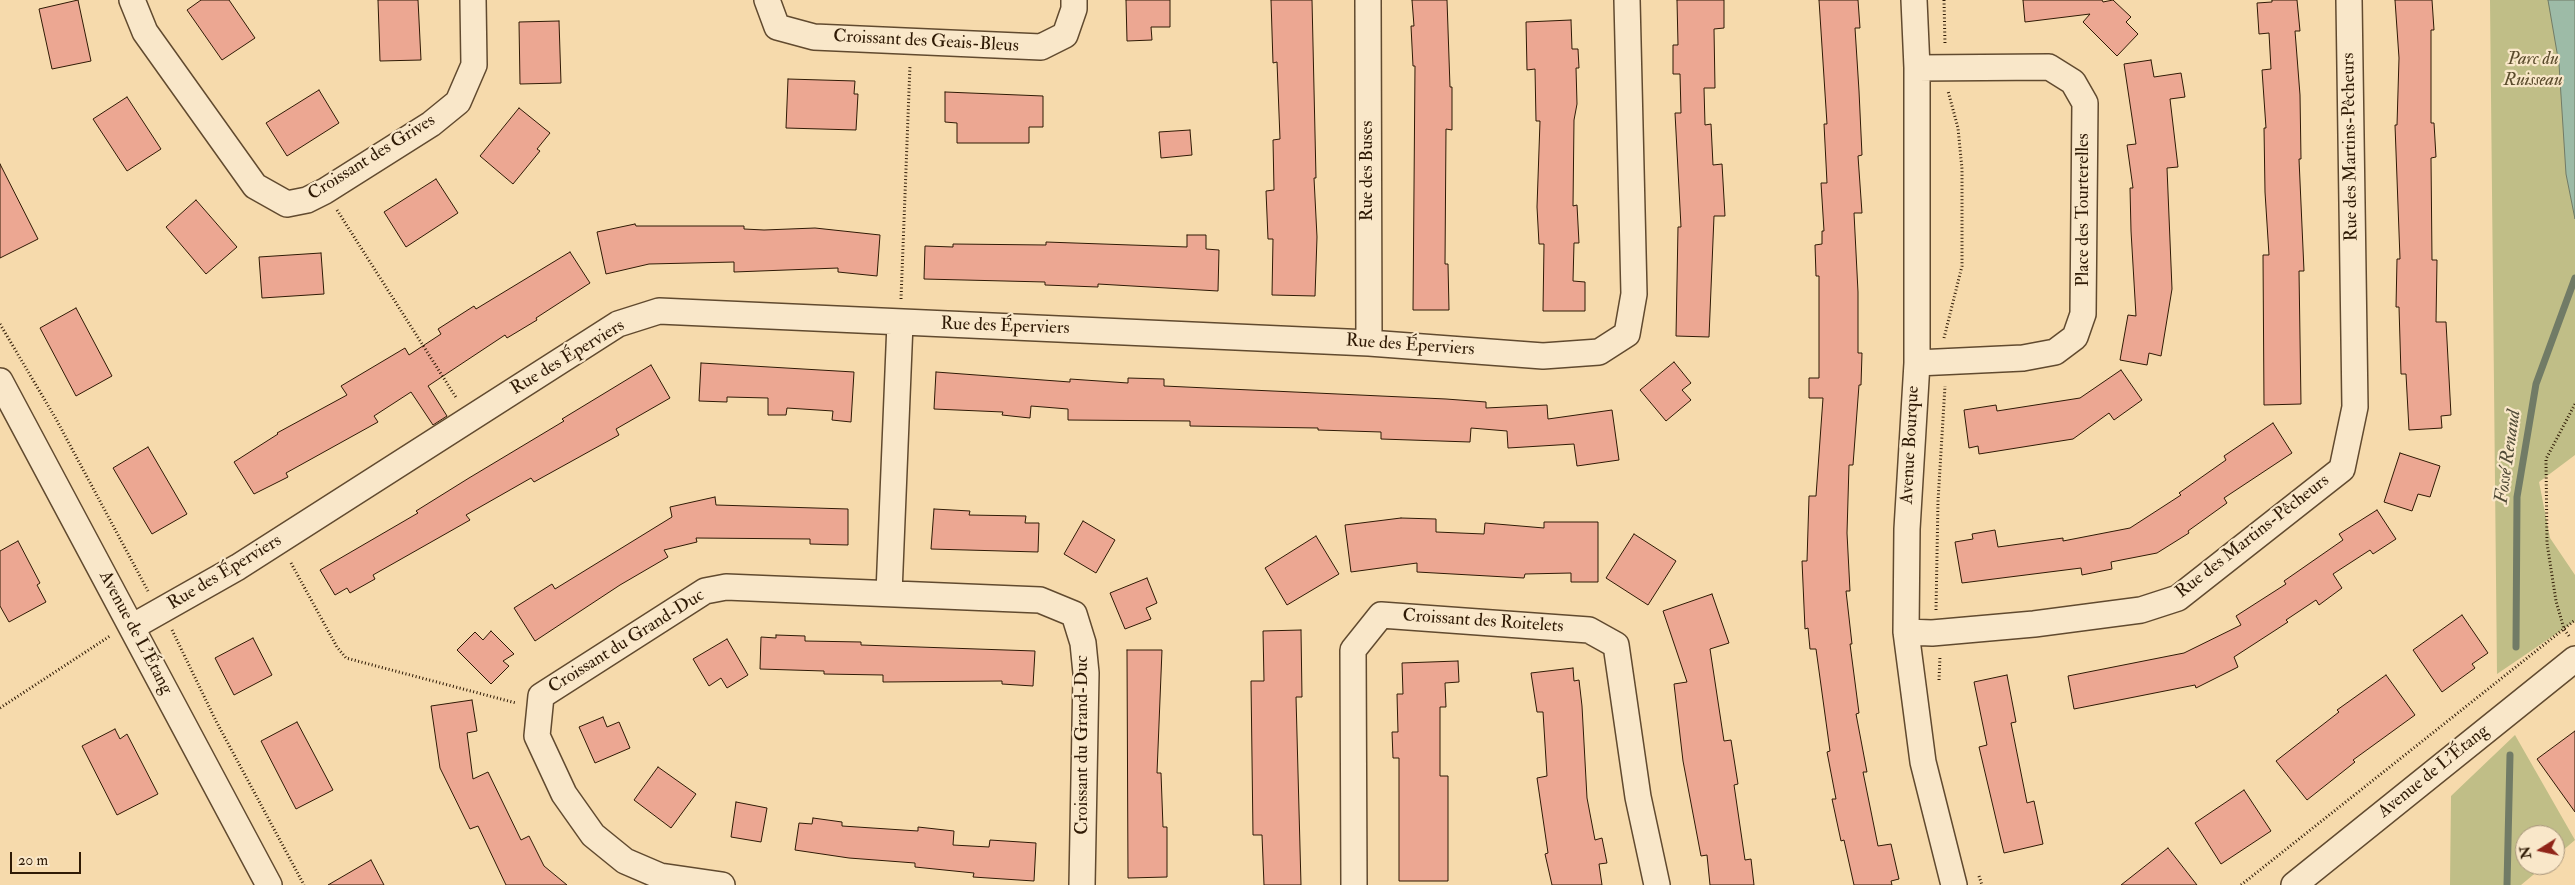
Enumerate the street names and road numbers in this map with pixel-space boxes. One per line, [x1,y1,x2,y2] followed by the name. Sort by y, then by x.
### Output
[833,26,1019,58] street label: Croissant des Geais-Bleus
[2339,52,2363,242] street label: Rue des Martins-Pêcheurs
[304,110,440,206] street label: Croissant des Grives
[1357,121,1379,221] street label: Rue des Buses
[2073,133,2095,287] street label: Place des Tourterelles
[940,314,1070,340] street label: Rue des Éperviers
[507,316,629,400] street label: Rue des Éperviers
[1345,331,1475,361] street label: Rue des Éperviers
[1897,385,1925,505] street label: Avenue Bourque
[2172,470,2334,604] street label: Rue des Martins-Pêcheurs
[164,531,286,615] street label: Rue des Éperviers
[93,568,177,698] street label: Avenue de L'Étang
[545,585,709,699] street label: Croissant du Grand-Duc
[1402,606,1564,638] street label: Croissant des Roitelets
[1072,655,1094,835] street label: Croissant du Grand-Duc
[2374,721,2494,823] street label: Avenue de L'Étang

